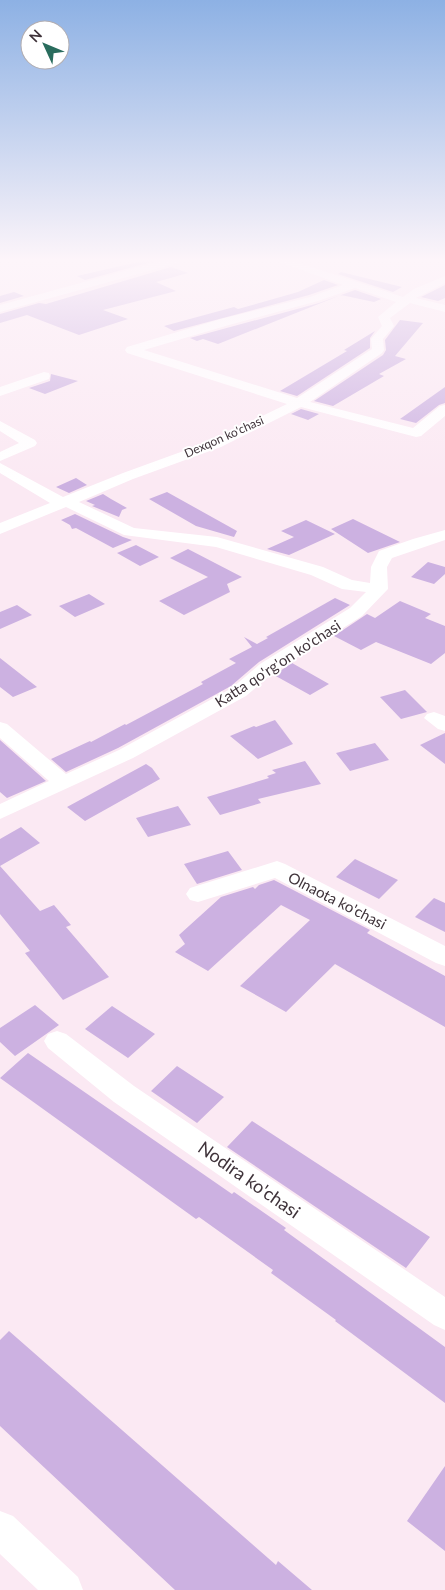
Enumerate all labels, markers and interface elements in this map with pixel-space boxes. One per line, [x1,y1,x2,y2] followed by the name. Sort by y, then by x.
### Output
[20,20,70,70] north arrow
[25,26,45,45] text: N
[182,412,266,461] street label: Dexqon ko'chasi
[211,616,344,711] street label: Katta qo'rg'on ko'chasi
[285,868,389,933] street label: Olnaota ko'chasi
[194,1136,305,1222] street label: Nodira ko'chasi

